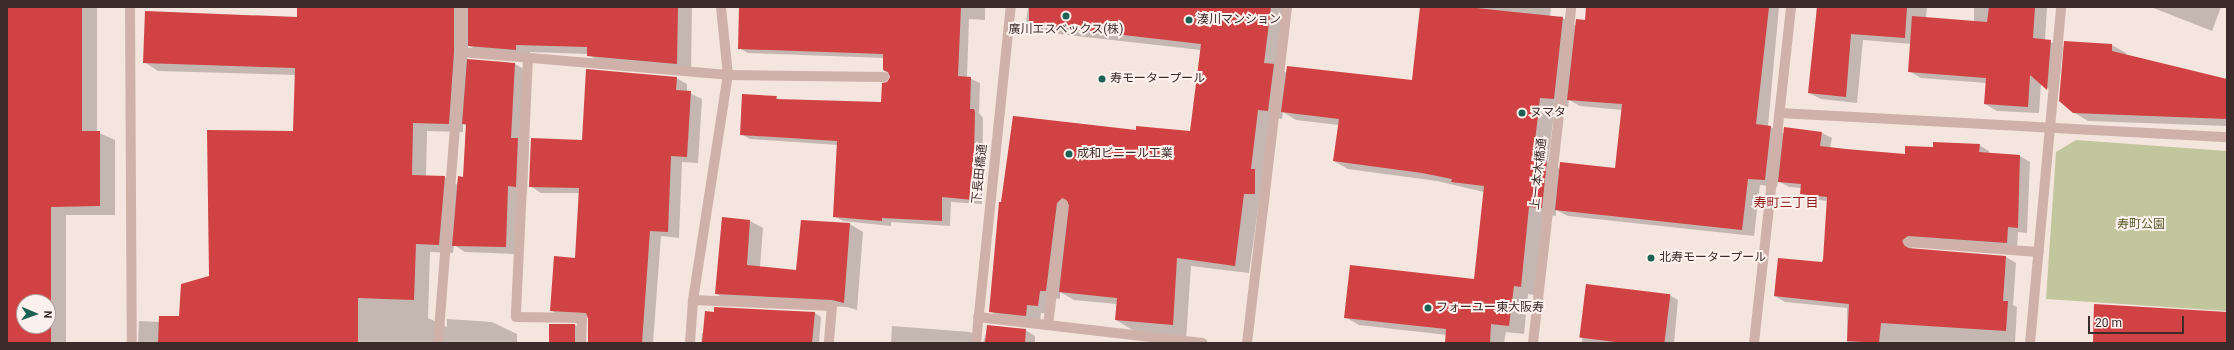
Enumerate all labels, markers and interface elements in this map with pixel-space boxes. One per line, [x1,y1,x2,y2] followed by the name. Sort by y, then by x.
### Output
[1061,11,1071,21] marker: 廣川エスベックス(株)
[1197,13,1281,27] place label: 湊川マンション
[1184,15,1194,25] marker: 湊川マンション
[1008,23,1124,37] place label: 廣川エスベックス(株)
[1110,72,1206,86] place label: 寿モータープール
[1097,74,1107,84] marker: 寿モータープール
[1530,106,1566,120] place label: ヌマタ
[1517,108,1527,118] marker: ヌマタ
[1528,137,1550,211] street label: 上一本木橋通
[970,143,990,205] street label: 下長田橋通
[1077,147,1173,161] place label: 成和ビニール工業
[1064,149,1074,159] marker: 成和ビニール工業
[1754,195,1818,211] district label: 寿町三丁目
[2117,218,2165,232] park label: 寿町公園
[1659,251,1767,265] place label: 北寿モータープール
[1646,253,1656,263] marker: 北寿モータープール
[16,294,56,334] north arrow
[1436,301,1544,315] place label: フォーユー東大阪寿
[1423,303,1433,313] marker: フォーユー東大阪寿
[2090,308,2186,334] scale bar
[41,310,54,319] text: N
[2095,316,2122,330] text: 20 m

